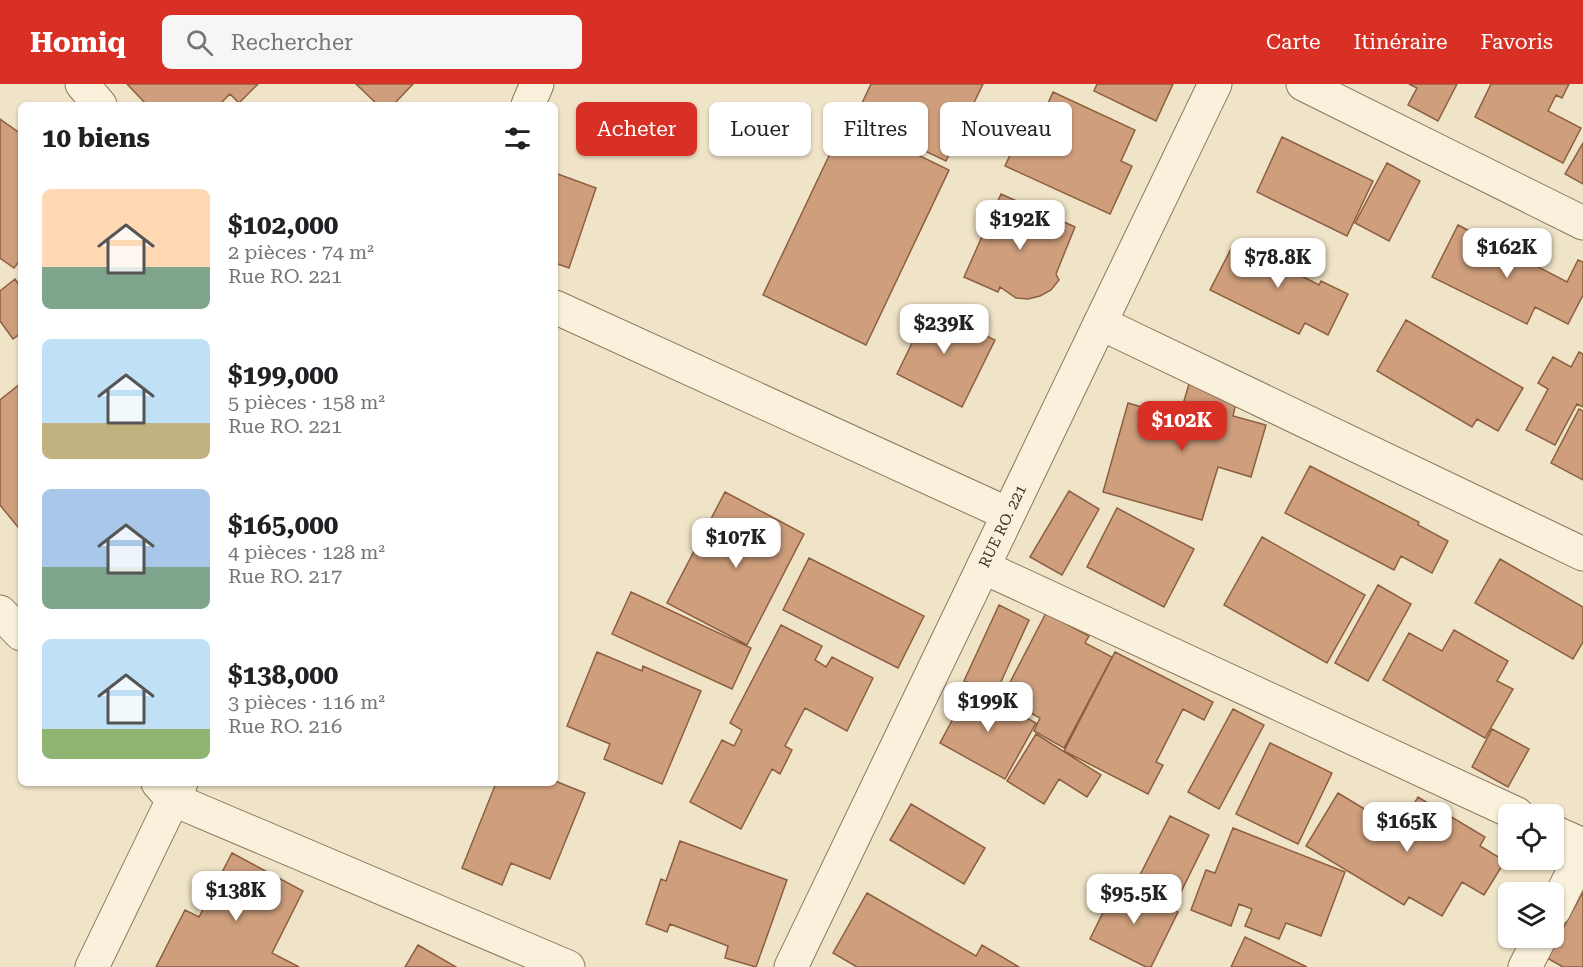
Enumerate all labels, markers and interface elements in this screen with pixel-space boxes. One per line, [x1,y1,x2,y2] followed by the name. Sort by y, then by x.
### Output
[162,15,582,69] search box
[30,26,126,59] text: Homiq
[183,26,216,59] icon: search
[231,30,353,55] text: Rechercher
[1266,30,1321,54] text: Carte
[1354,30,1448,54] text: Itinéraire
[1481,30,1553,54] text: Favoris
[576,102,697,156] chip: Acheter
[709,102,811,156] chip: Louer
[823,102,928,156] chip: Filtres
[940,102,1072,156] chip: Nouveau
[501,122,534,155] icon: filters
[42,123,150,153] text: 10 biens
[978,200,1062,251] pin: $192K
[990,207,1050,231] text: $192K
[228,210,338,240] text: $102,000
[90,213,162,285] icon: home
[1465,228,1549,279] pin: $162K
[1477,235,1537,259] text: $162K
[1229,238,1327,289] pin: $78.8K
[228,240,374,264] text: 2 pièces · 74 m²
[1245,245,1311,269] text: $78.8K
[228,264,342,288] text: Rue RO. 221
[902,304,986,355] pin: $239K
[914,311,974,335] text: $239K
[228,360,338,390] text: $199,000
[90,363,162,435] icon: home
[228,390,385,414] text: 5 pièces · 158 m²
[1140,401,1224,452] pin: $102K
[1152,408,1212,432] text: $102K
[228,414,342,438] text: Rue RO. 221
[975,482,1030,571] street label: RUE RO. 221
[228,510,338,540] text: $165,000
[90,513,162,585] icon: home
[694,518,778,569] pin: $107K
[706,525,766,549] text: $107K
[228,540,385,564] text: 4 pièces · 128 m²
[228,564,342,588] text: Rue RO. 217
[228,660,338,690] text: $138,000
[90,663,162,735] icon: home
[946,682,1030,733] pin: $199K
[958,689,1018,713] text: $199K
[228,690,385,714] text: 3 pièces · 116 m²
[228,714,342,738] text: Rue RO. 216
[1365,802,1449,853] pin: $165K
[1498,804,1564,948] map controls
[1498,804,1564,870] button: locate
[1377,809,1437,833] text: $165K
[194,871,278,922] pin: $138K
[1085,874,1183,925] pin: $95.5K
[206,878,266,902] text: $138K
[1101,881,1167,905] text: $95.5K
[1498,882,1564,948] button: layers

